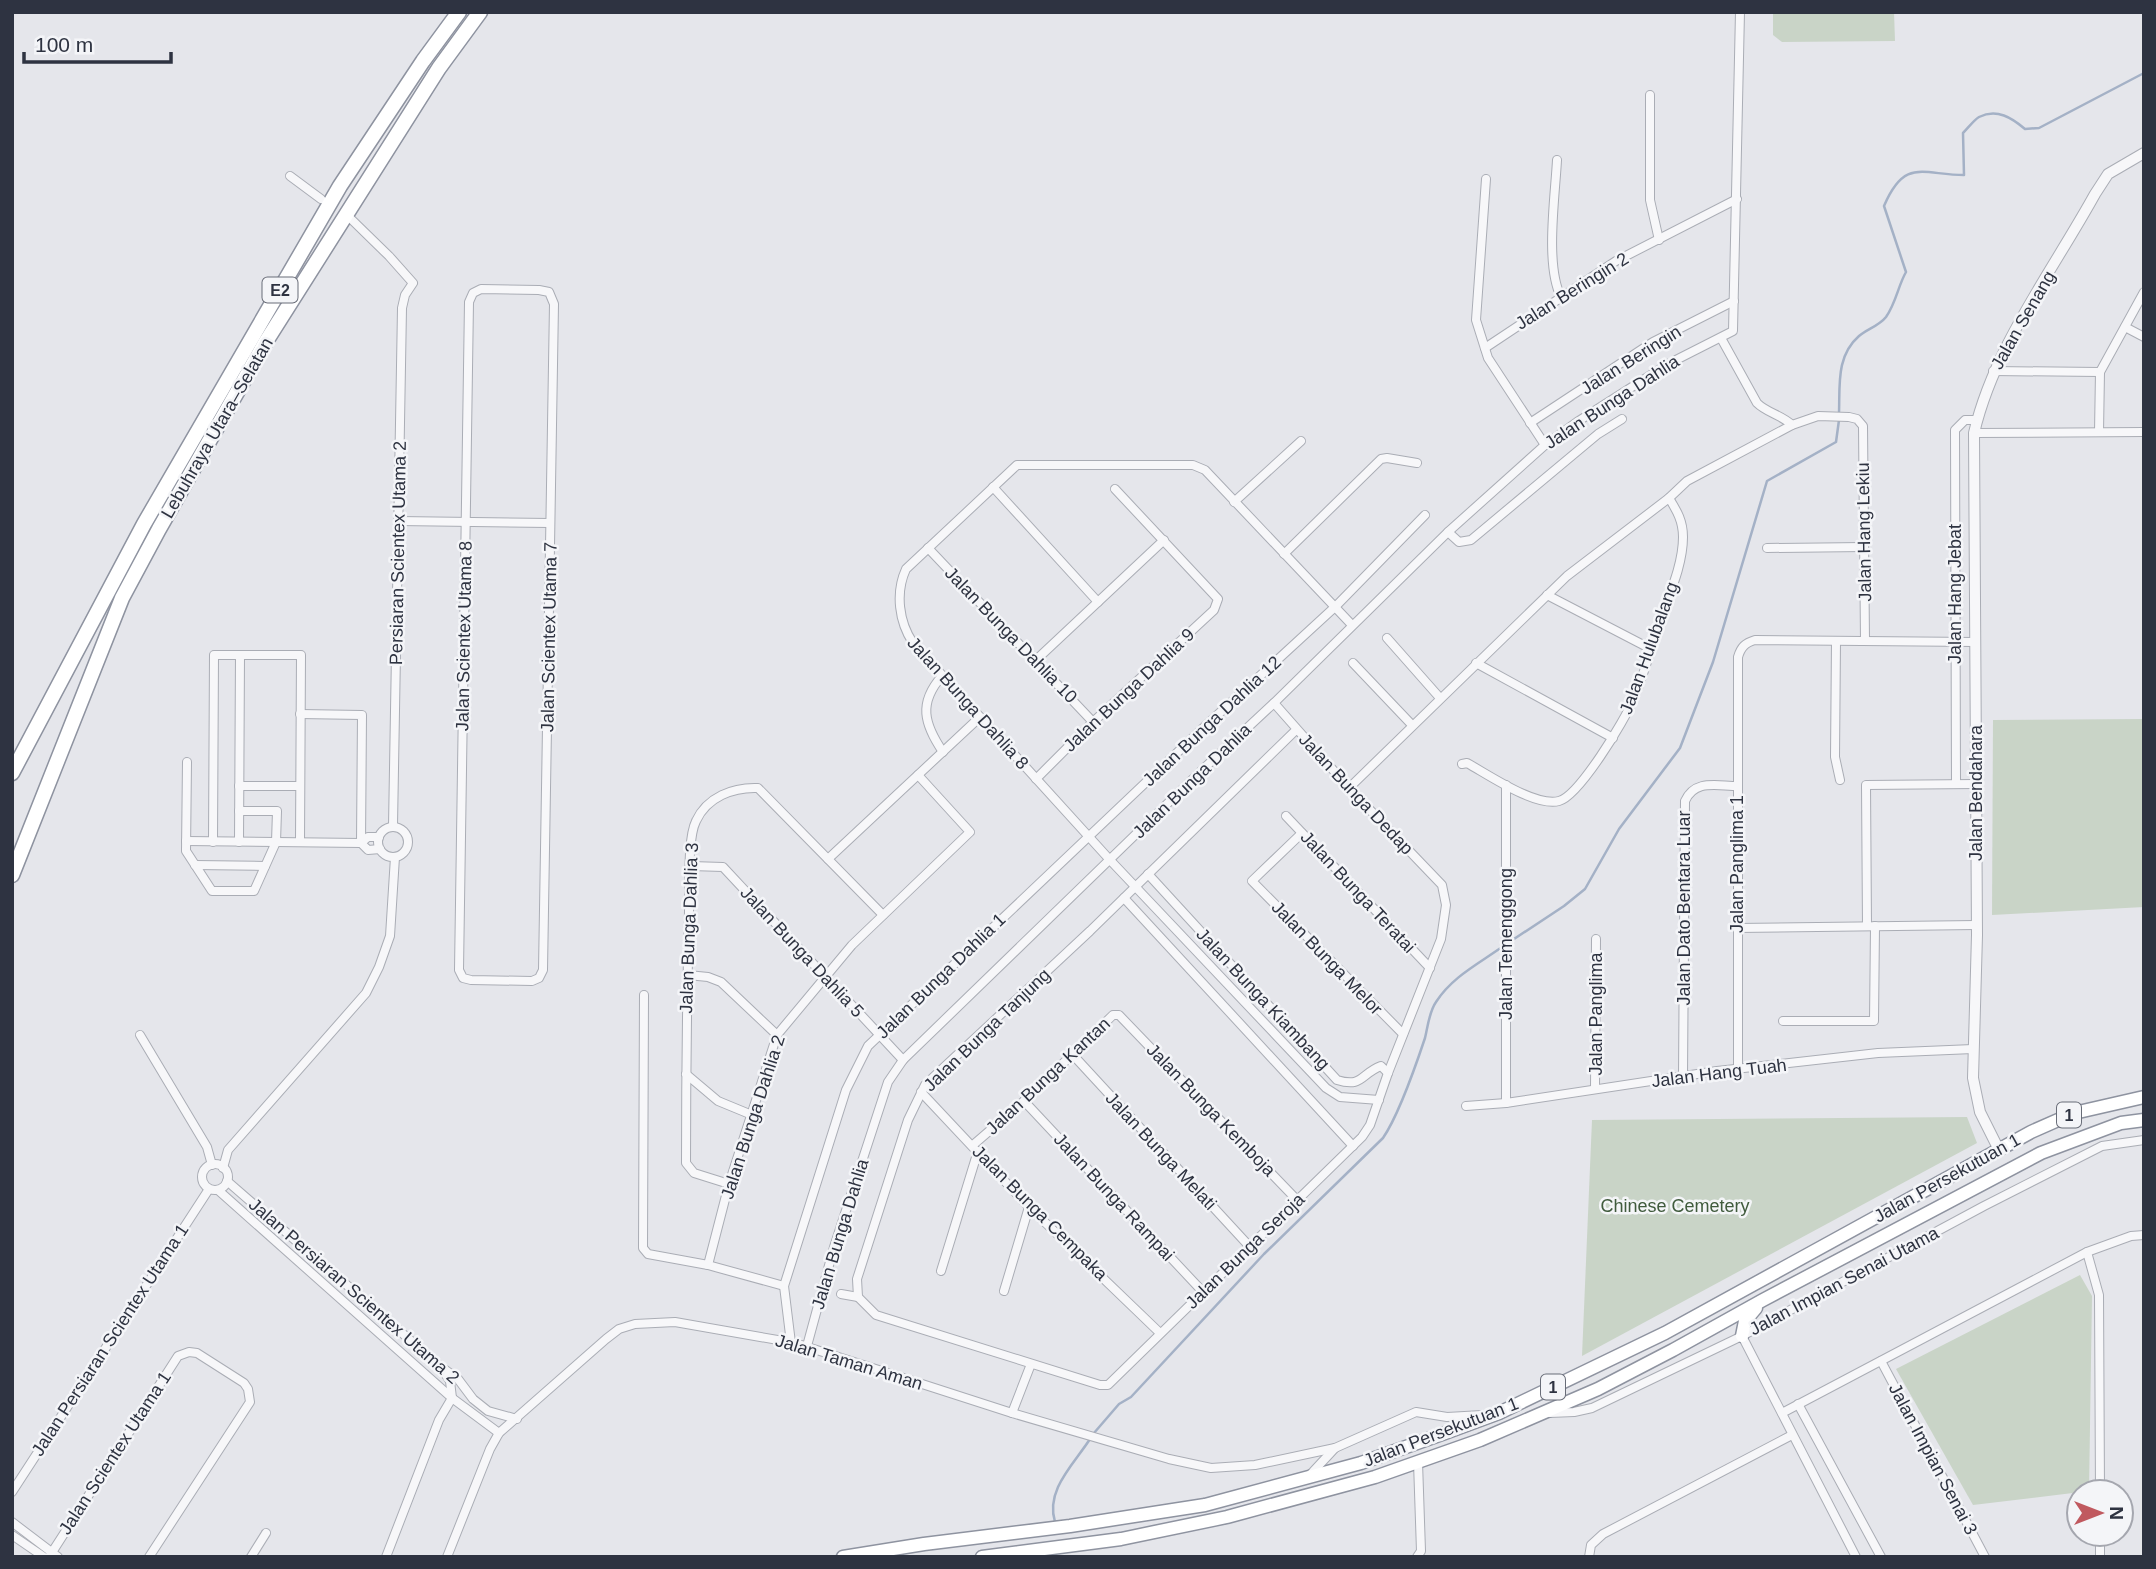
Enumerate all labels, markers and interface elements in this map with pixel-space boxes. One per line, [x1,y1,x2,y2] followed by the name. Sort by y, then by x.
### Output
[24,21,172,65] scale bar
[35,33,93,56] text: 100 m
[1512,248,1632,334] street label: Jalan Beringin 2
[1987,267,2059,373] street label: Jalan Senang
[262,278,298,302] road number: E2
[1577,321,1685,399] street label: Jalan Beringin
[157,334,277,522] street label: Lebuhraya Utara–Selatan
[1541,351,1684,453] street label: Jalan Bunga Dahlia
[386,441,410,665] street label: Persiaran Scientex Utama 2
[1853,462,1875,602] street label: Jalan Hang Lekiu
[1945,524,1965,664] street label: Jalan Hang Jebat
[452,541,476,731] street label: Jalan Scientex Utama 8
[537,542,561,732] street label: Jalan Scientex Utama 7
[941,563,1081,707] street label: Jalan Bunga Dahlia 10
[1616,579,1682,717] street label: Jalan Hulubalang
[1060,624,1198,756] street label: Jalan Bunga Dahlia 9
[903,633,1033,773] street label: Jalan Bunga Dahlia 8
[1138,651,1286,791] street label: Jalan Bunga Dahlia 12
[1128,719,1256,843] street label: Jalan Bunga Dahlia
[1966,724,1986,861] street label: Jalan Bendahara
[1295,729,1417,859] street label: Jalan Bunga Dedap
[1727,795,1747,933] street label: Jalan Panglima 1
[1674,810,1694,1006] street label: Jalan Dato Bentara Luar
[1297,827,1419,957] street label: Jalan Bunga Teratai
[676,842,702,1014] street label: Jalan Bunga Dahlia 3
[1496,868,1516,1020] street label: Jalan Temenggong
[736,883,868,1021] street label: Jalan Bunga Dahlia 5
[1268,897,1386,1019] street label: Jalan Bunga Melor
[873,909,1009,1043] street label: Jalan Bunga Dahlia 1
[1192,924,1334,1074] street label: Jalan Bunga Kiambang
[1586,951,1606,1076] street label: Jalan Panglima
[920,965,1054,1095] street label: Jalan Bunga Tanjung
[982,1013,1114,1139] street label: Jalan Bunga Kantan
[717,1033,789,1201] street label: Jalan Bunga Dahlia 2
[1143,1040,1280,1181] street label: Jalan Bunga Kemboja
[1650,1055,1788,1091] street label: Jalan Hang Tuah
[1101,1088,1221,1214] street label: Jalan Bunga Melati
[2057,1102,2081,1128] road number: 1
[1050,1129,1178,1265] street label: Jalan Bunga Rampai
[1870,1129,2024,1227] street label: Jalan Persekutuan 1
[969,1142,1112,1285] street label: Jalan Bunga Cempaka
[808,1155,873,1312] street label: Jalan Bunga Dahlia
[1182,1189,1309,1313] street label: Jalan Bunga Seroja
[245,1194,463,1388] street label: Jalan Persiaran Scientex Utama 2
[1600,1196,1750,1216] park label: Chinese Cemetery
[28,1220,192,1460] street label: Jalan Persiaran Scientex Utama 1
[1746,1222,1943,1339] street label: Jalan Impian Senai Utama
[773,1330,925,1394] street label: Jalan Taman Aman
[55,1368,175,1538] street label: Jalan Scientex Utama 1
[1541,1374,1565,1400] road number: 1
[1885,1380,1981,1538] street label: Jalan Impian Senai 3
[1361,1393,1521,1471] street label: Jalan Persekutuan 1
[2065,1478,2135,1548] north arrow
[2106,1506,2127,1520] text: N

